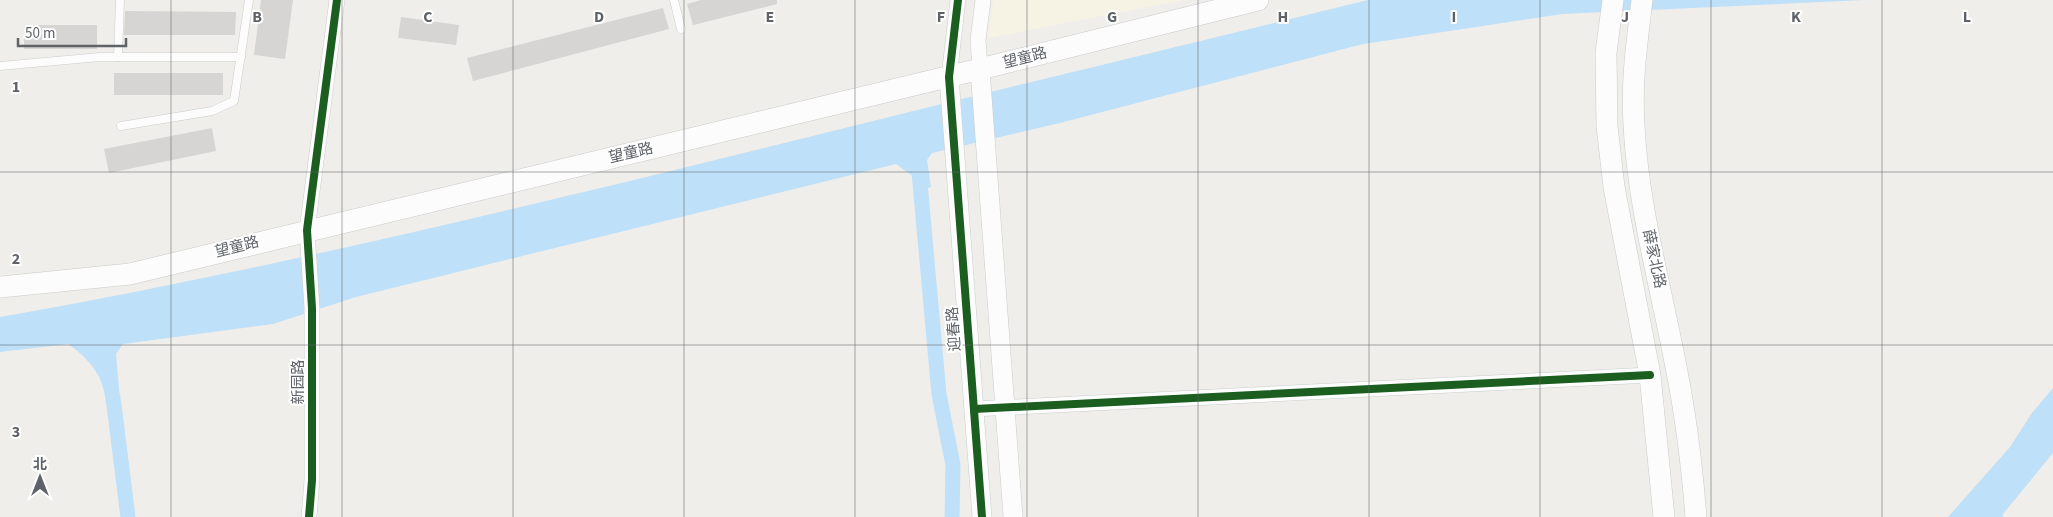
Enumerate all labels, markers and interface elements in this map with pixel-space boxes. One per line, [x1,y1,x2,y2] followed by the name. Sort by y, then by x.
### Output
[252,6,262,28] text: B
[423,6,433,28] text: C
[594,6,604,28] text: D
[766,6,774,28] text: E
[937,6,945,28] text: F
[1107,6,1117,28] text: G
[1278,6,1288,28] text: H
[1452,6,1456,28] text: I
[1621,6,1629,28] text: J
[1791,6,1801,28] text: K
[1963,6,1971,28] text: L
[18,15,125,47] scale bar
[25,23,55,44] text: 50 m
[1001,42,1049,74] street label: 望童路
[12,76,20,98] text: 1
[607,138,655,168] street label: 望童路
[1637,227,1671,291] street label: 薛家北路
[213,231,261,263] street label: 望童路
[12,248,20,270] text: 2
[942,306,966,352] street label: 迎春路
[288,359,309,405] street label: 新园路
[12,421,20,443] text: 3
[15,452,65,502] north arrow
[33,455,47,475] text: 北

